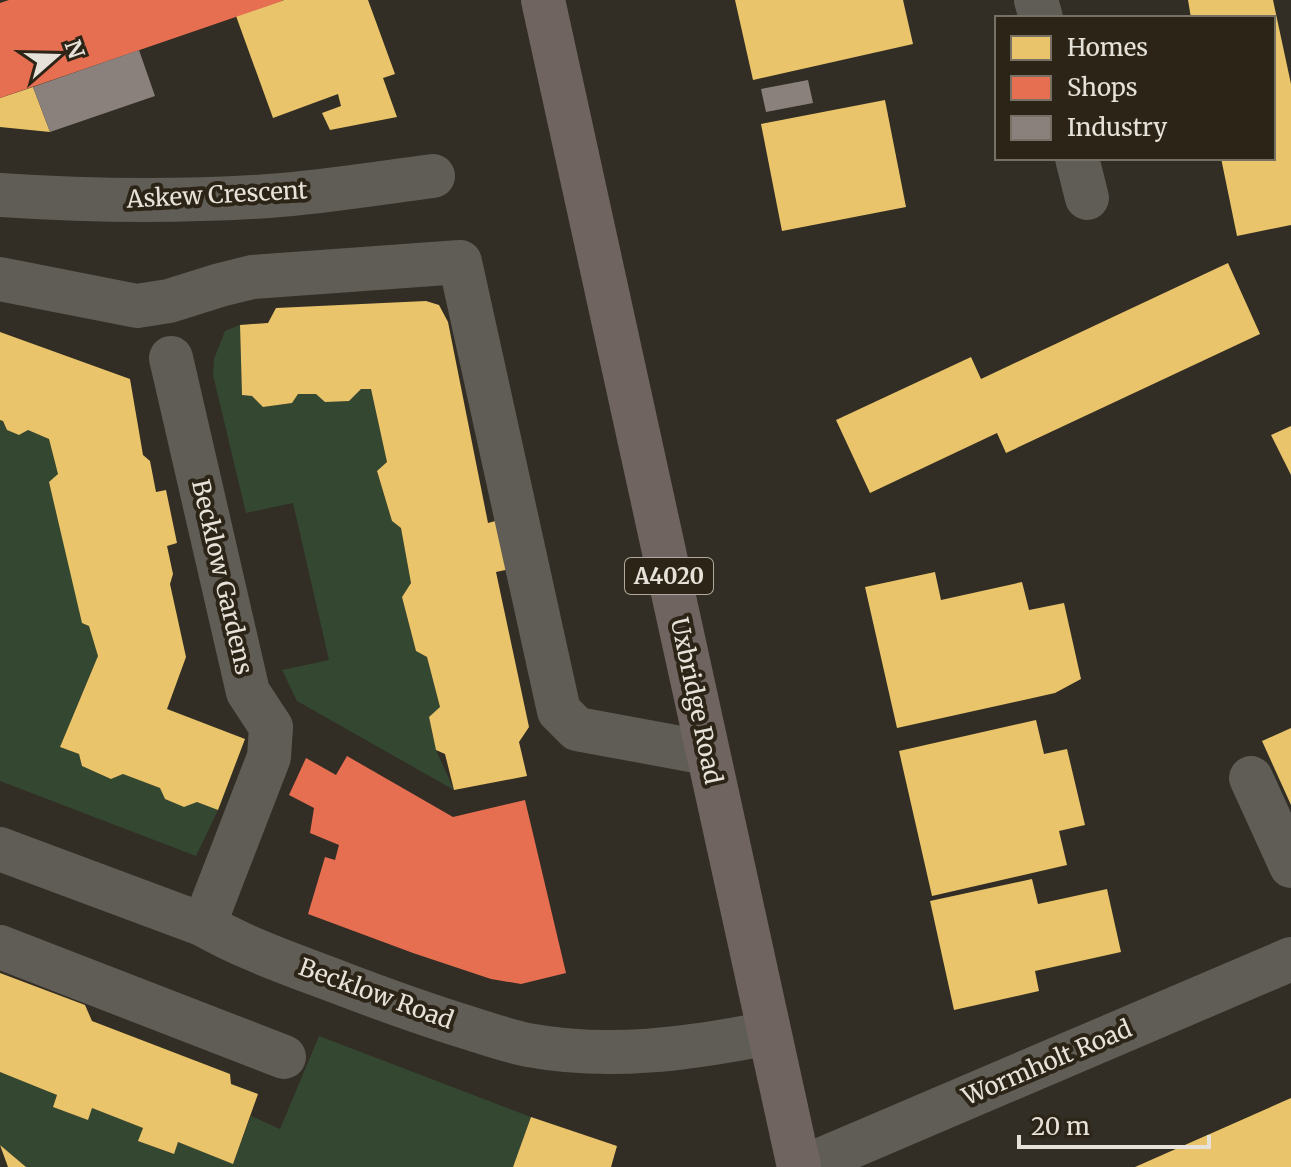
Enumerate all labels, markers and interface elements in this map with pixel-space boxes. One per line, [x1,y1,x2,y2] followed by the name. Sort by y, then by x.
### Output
[16,16,96,96] north arrow
[995,16,1275,160] legend
[1067,32,1148,63] text: Homes
[59,36,91,63] text: N
[1067,72,1138,103] text: Shops
[1067,112,1167,143] text: Industry
[125,174,309,215] street label: Askew Crescent
[185,476,260,677] street label: Becklow Gardens
[625,558,713,594] road number: A4020
[664,615,729,787] street label: Uxbridge Road
[295,951,458,1036] street label: Becklow Road
[956,1013,1136,1113] street label: Wormholt Road
[1019,1099,1209,1149] scale bar
[1031,1111,1090,1142] text: 20 m

